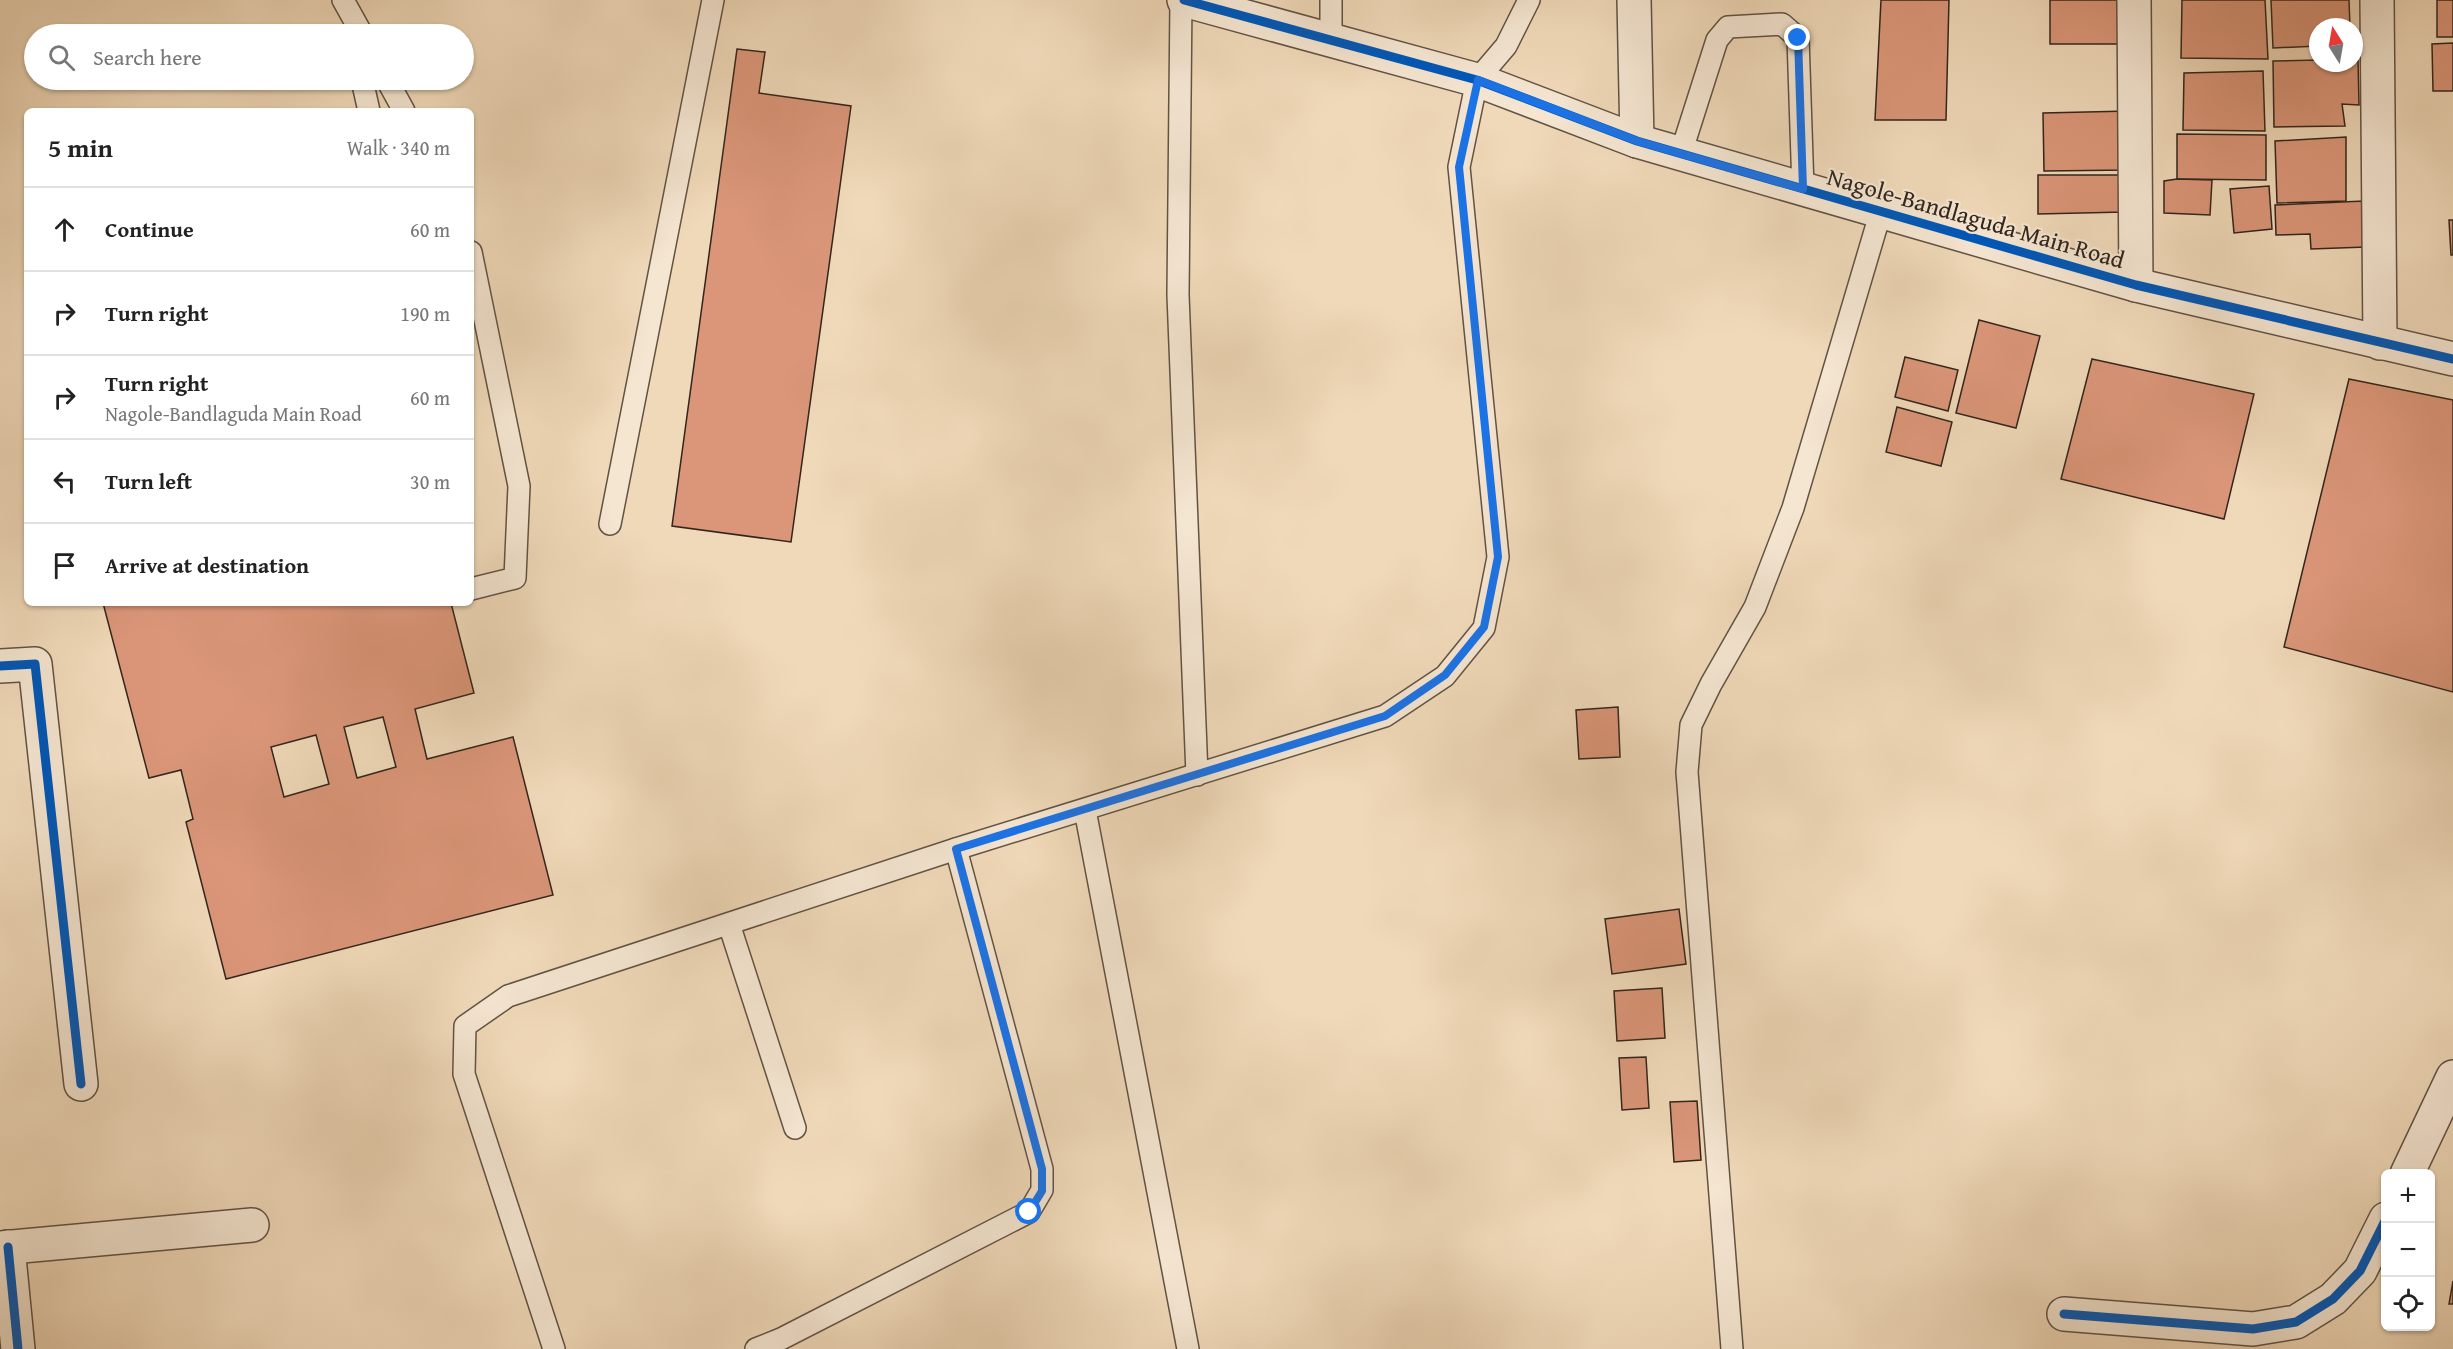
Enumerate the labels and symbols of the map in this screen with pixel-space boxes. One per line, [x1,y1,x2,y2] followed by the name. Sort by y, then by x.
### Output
[2309,18,2363,72] north arrow
[1784,24,1810,50] route end
[1823,159,2129,277] street label: Nagole-Bandlaguda Main Road
[1015,1198,1041,1224] route start

